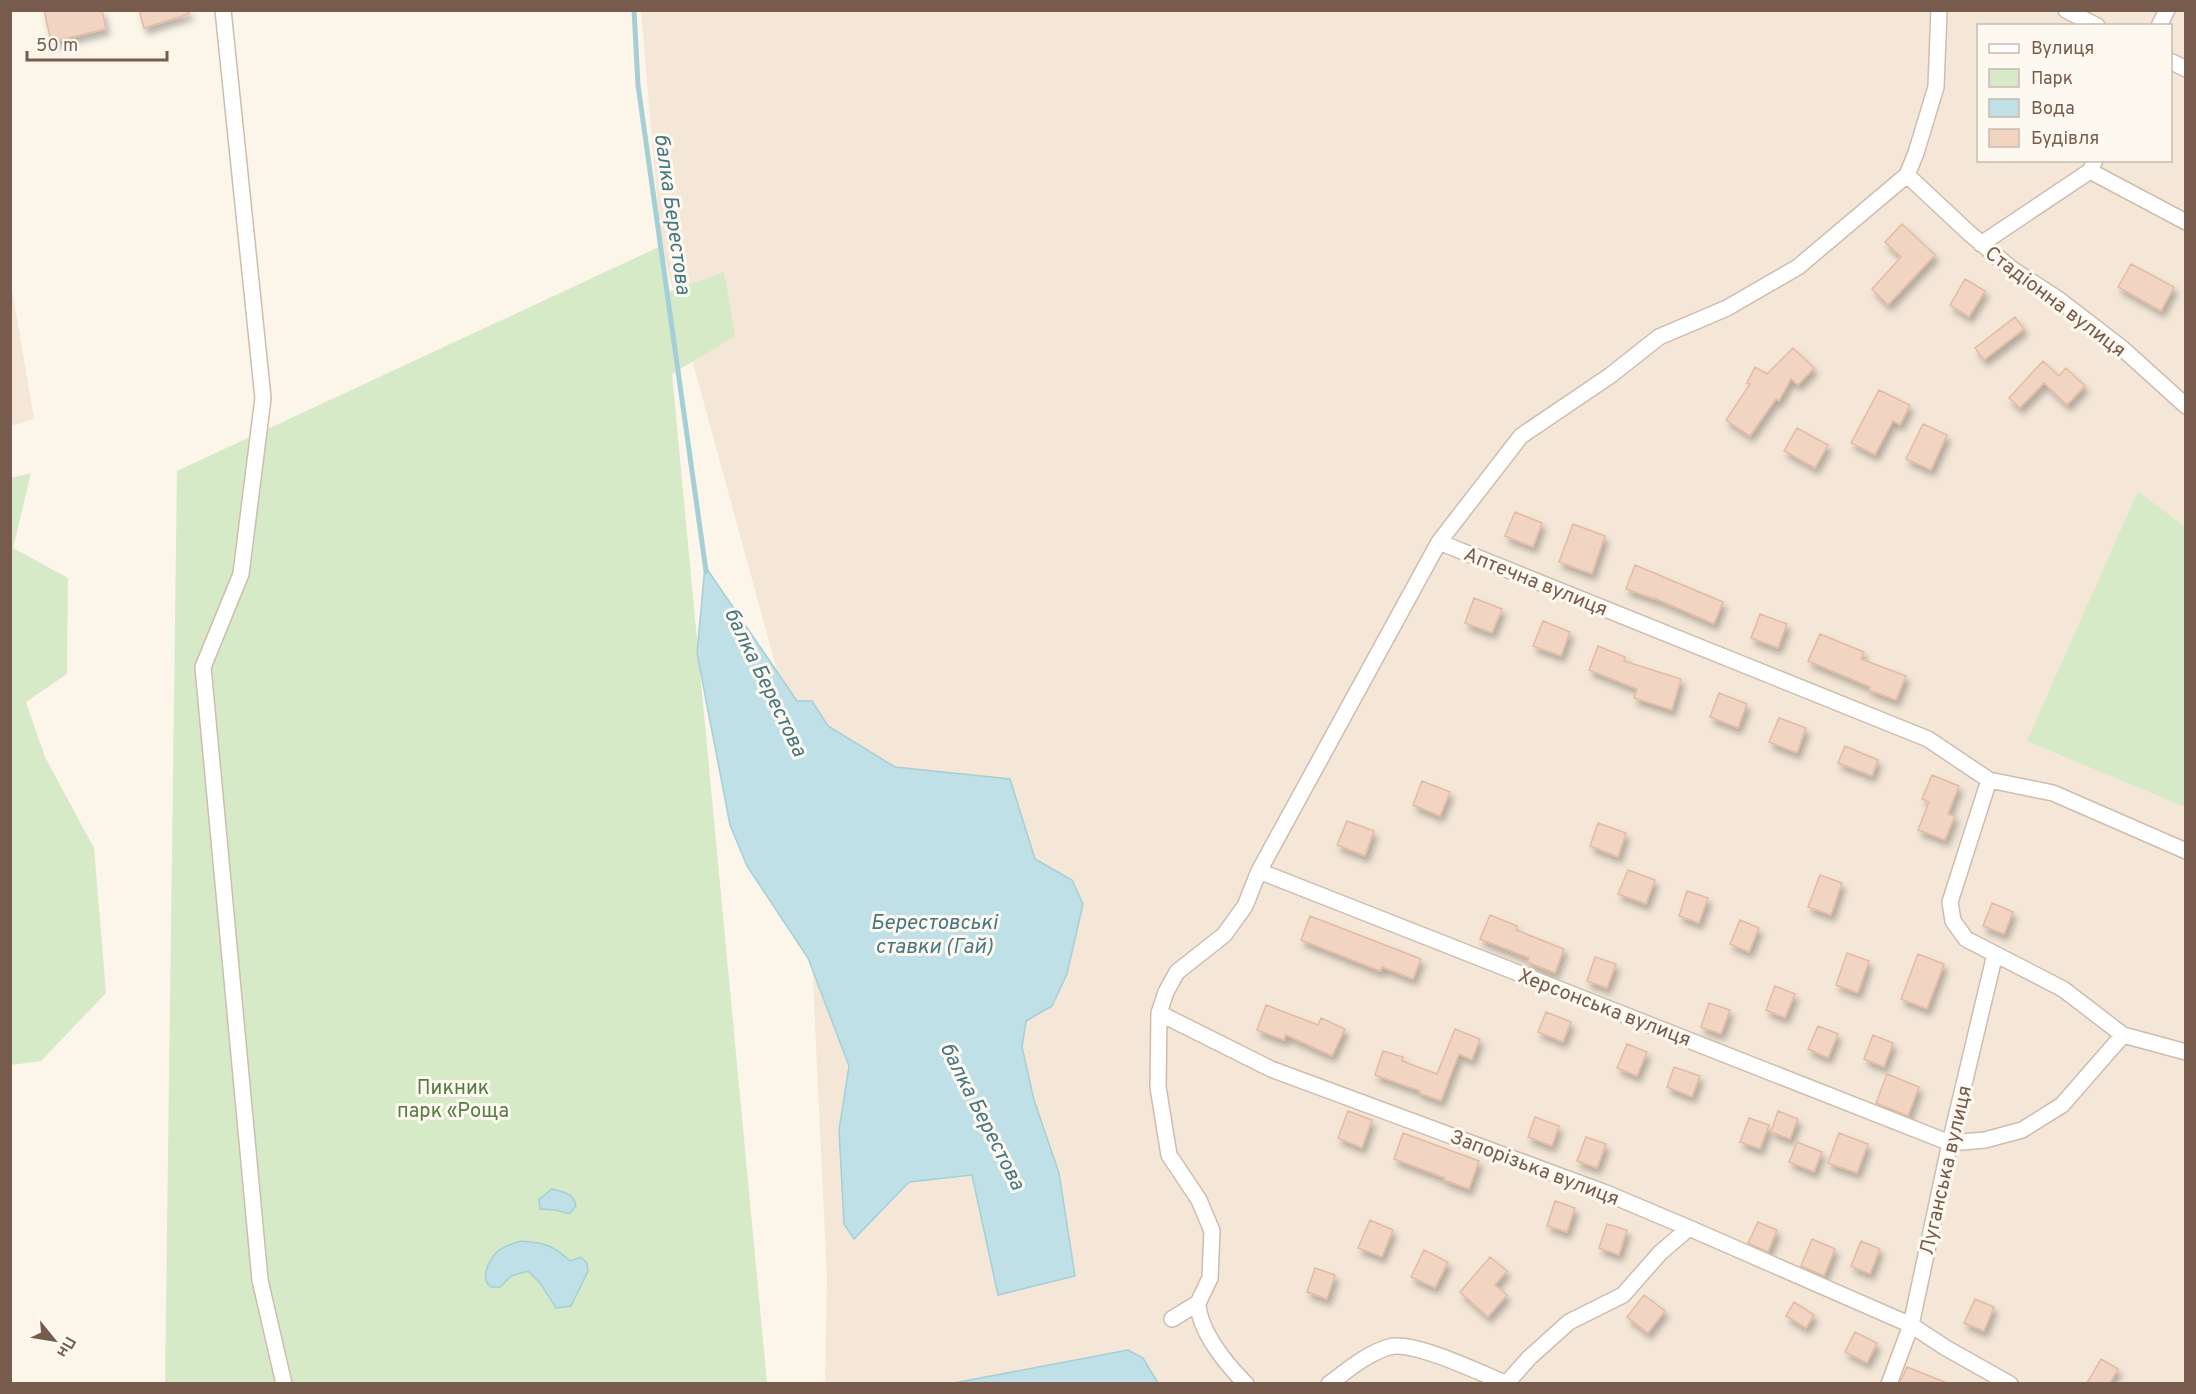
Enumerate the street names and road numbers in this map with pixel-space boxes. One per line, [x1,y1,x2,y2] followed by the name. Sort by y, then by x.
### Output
[1979,241,2131,364] street label: Стадіонна вулиця
[1459,542,1611,624] street label: Аптечна вулиця
[1514,964,1694,1054] street label: Херсонська вулиця
[1915,1083,1979,1258] street label: Луганська вулиця
[1446,1125,1623,1213] street label: Запорізька вулиця

